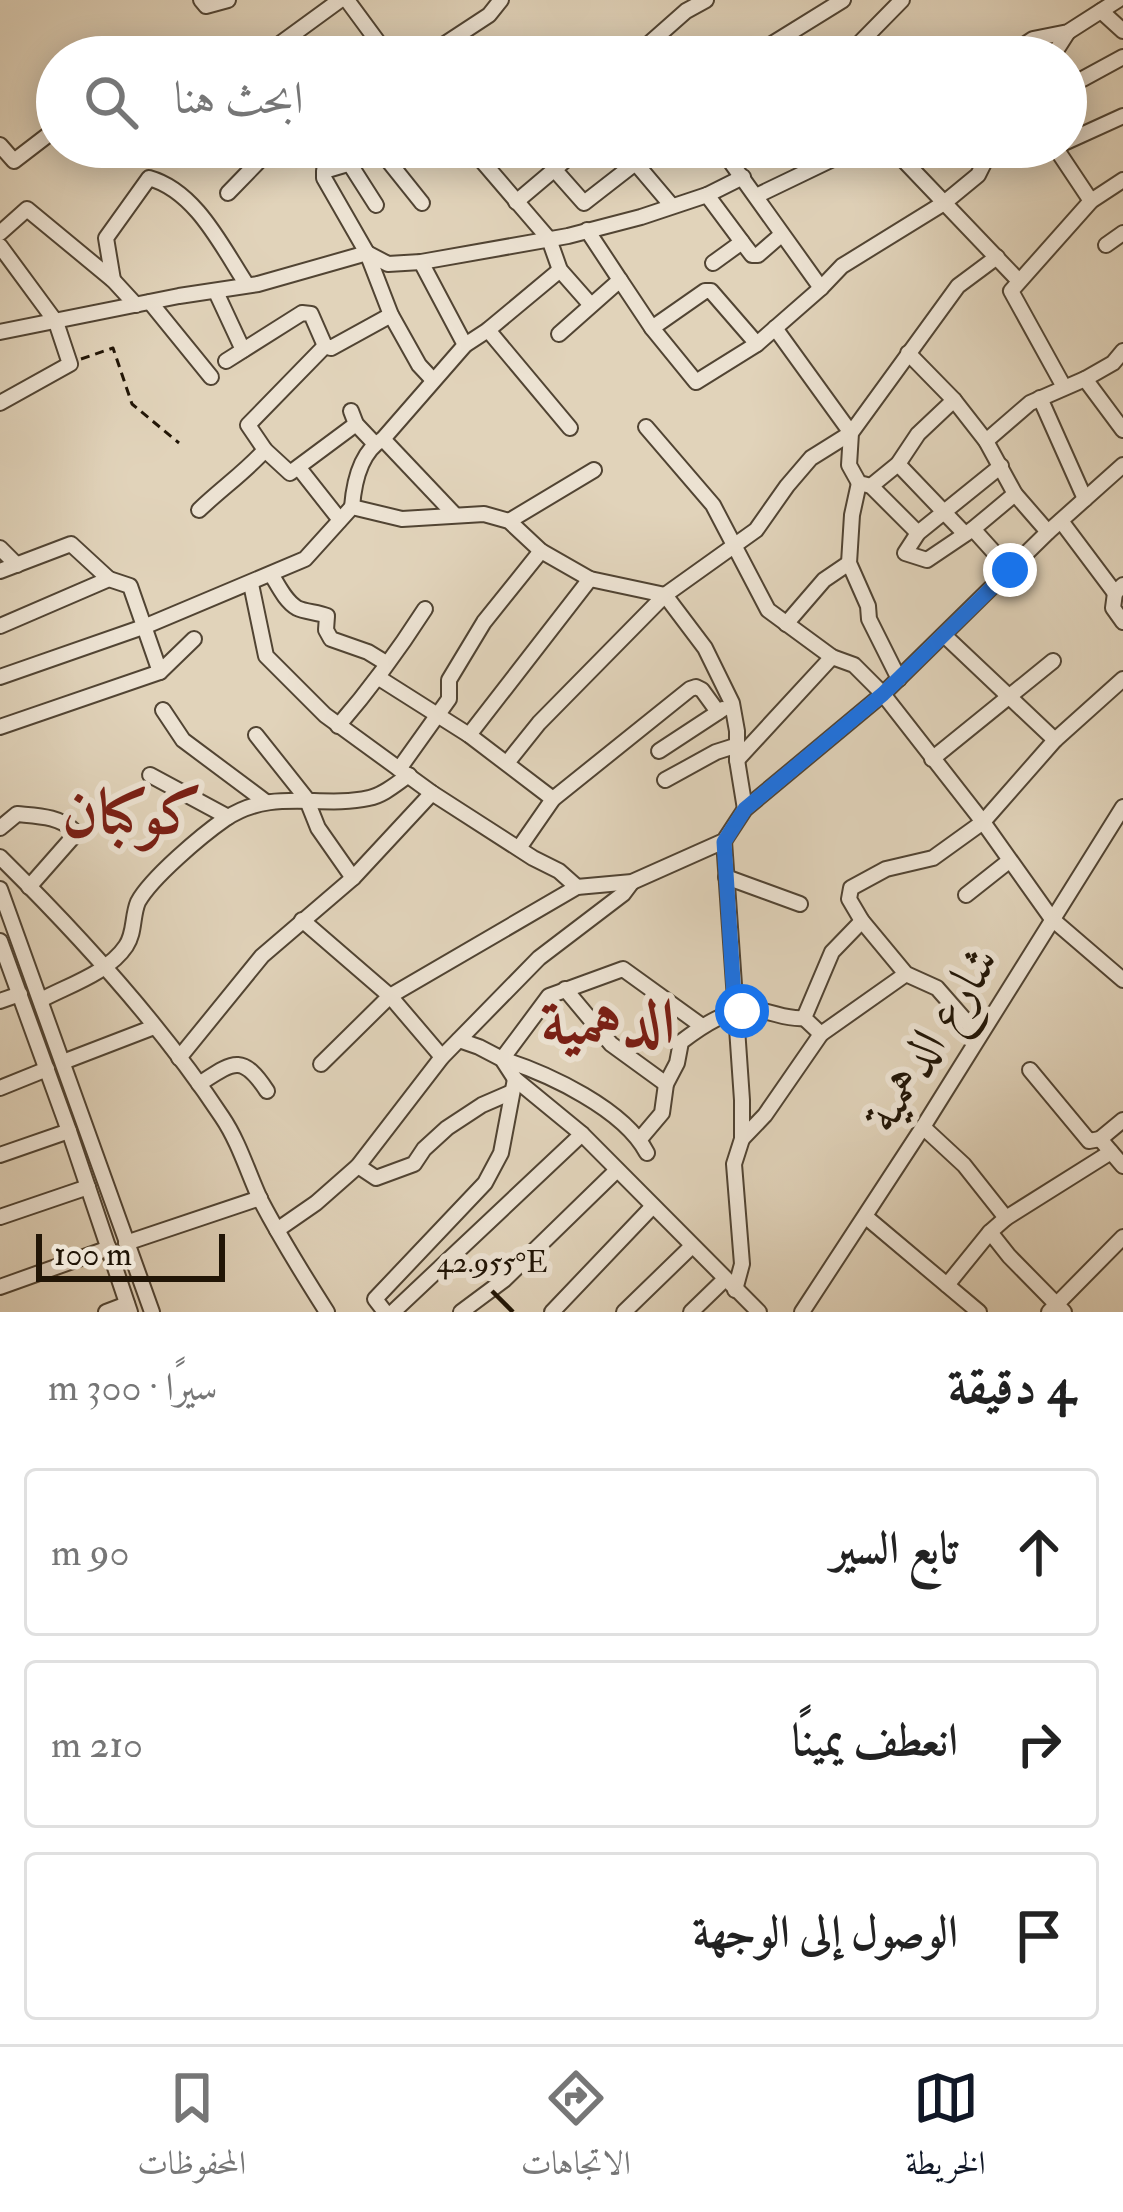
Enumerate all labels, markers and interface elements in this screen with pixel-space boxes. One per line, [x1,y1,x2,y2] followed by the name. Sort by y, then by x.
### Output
[36,36,1087,168] search box
[78,69,144,135] icon: search
[174,71,304,127] text: ابحث هنا
[983,543,1037,597] route end
[62,774,202,853] district label: كوكبان
[849,934,1021,1149] street label: شارع الدهمية
[541,984,675,1063] district label: الدهمية
[715,984,769,1038] route start
[36,1228,225,1281] scale bar
[54,1234,132,1275] text: 100 m
[436,1244,548,1281] text: 42.955°E
[948,1355,1075,1419] text: 4 دقيقة
[48,1363,218,1412] text: سيرًا · 300 m
[1006,1519,1072,1585] icon: ahead
[831,1521,958,1577] text: تابع السير
[51,1528,129,1577] text: 90 m
[1006,1711,1072,1777] icon: right
[792,1713,958,1769] text: انعطف يمينًا
[51,1720,143,1769] text: 210 m
[1006,1903,1072,1969] icon: arrive
[693,1905,958,1961] text: الوصول إلى الوجهة
[137,2065,246,2195] tab: المحفوظات
[521,2065,631,2195] tab: الاتجاهات
[905,2065,986,2195] tab: الخريطة

